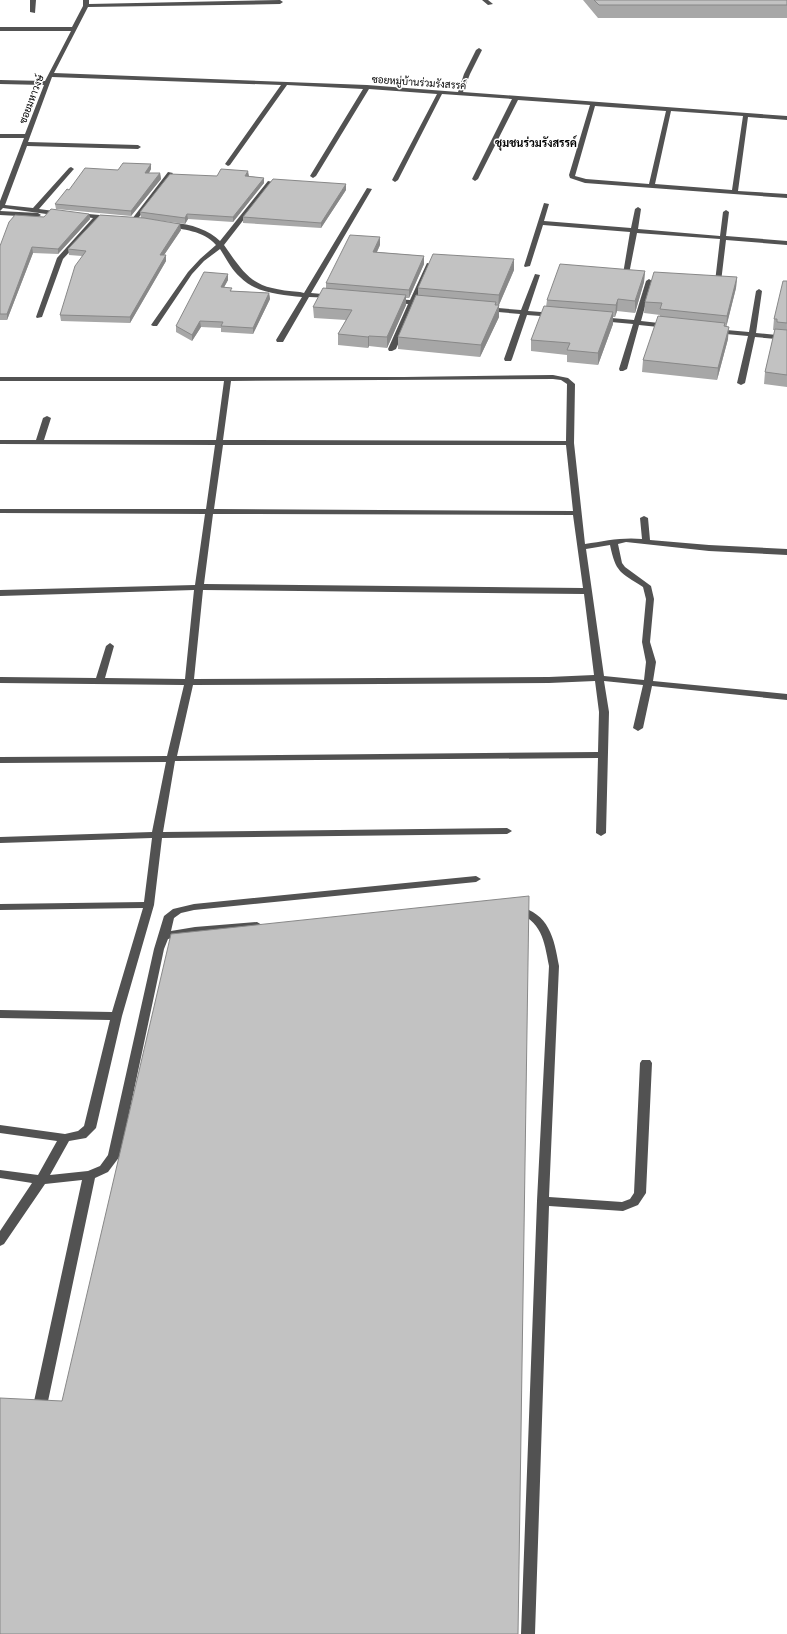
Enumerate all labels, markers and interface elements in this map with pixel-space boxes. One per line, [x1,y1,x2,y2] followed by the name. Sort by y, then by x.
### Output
[15,72,47,126] street label: ซอยมหาวงษ์
[371,72,467,93] street label: ซอยหมู่บ้านร่วมรังสรรค์
[495,135,578,151] district label: ชุมชนร่วมรังสรรค์

